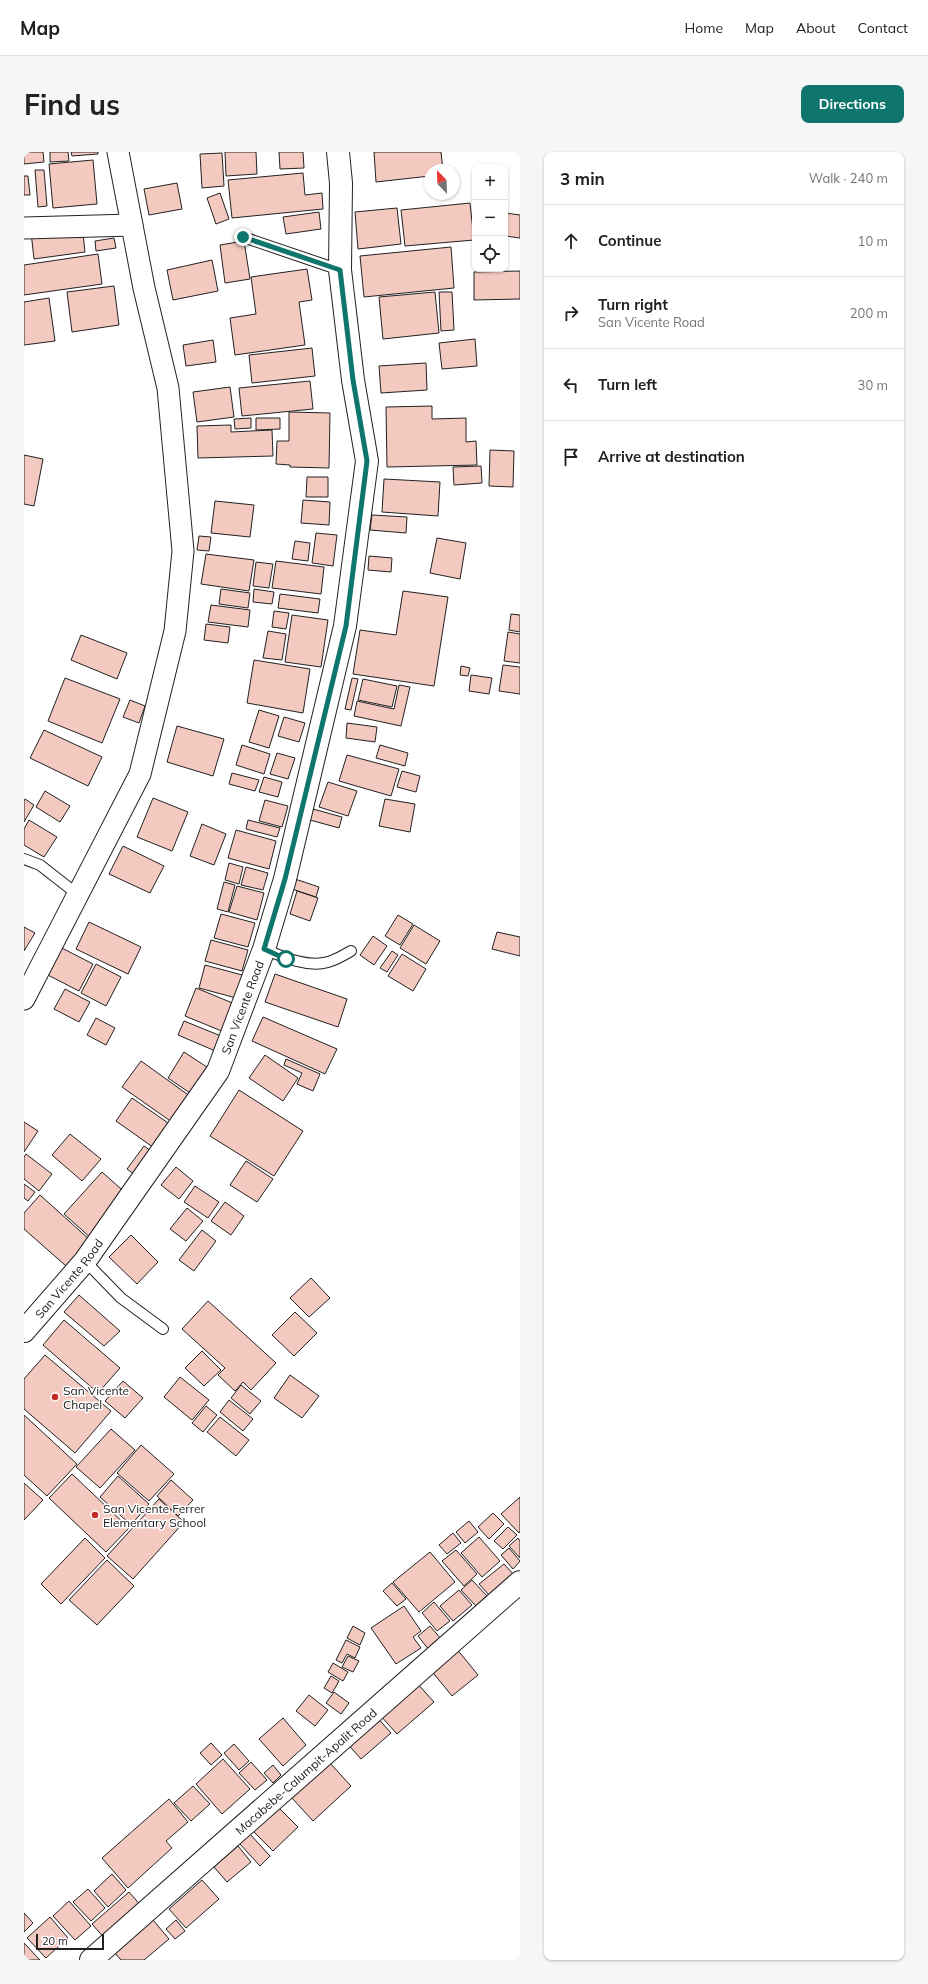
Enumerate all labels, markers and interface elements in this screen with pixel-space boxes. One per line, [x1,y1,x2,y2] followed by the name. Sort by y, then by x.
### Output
[20,16,60,40] text: Map
[684,19,723,37] text: Home
[745,19,774,37] text: Map
[796,19,836,37] text: About
[858,19,908,37] text: Contact
[801,85,904,123] button: Directions
[24,87,120,122] text: Find us
[424,164,460,200] north arrow
[472,164,508,272] map controls
[472,164,508,200] button: +
[560,168,605,189] text: 3 min
[809,170,888,186] text: Walk · 240 m
[472,200,508,236] button: −
[234,228,252,246] route end
[560,230,582,252] icon: ahead
[598,231,661,250] text: Continue
[858,233,888,249] text: 10 m
[472,236,508,272] button: locate
[598,295,668,314] text: Turn right
[560,302,582,324] icon: right
[850,305,888,321] text: 200 m
[598,314,705,330] text: San Vicente Road
[560,374,582,396] icon: left
[598,375,657,394] text: Turn left
[858,377,888,393] text: 30 m
[560,446,582,468] icon: arrive
[598,447,745,466] text: Arrive at destination
[277,950,295,968] route start
[218,958,267,1056] street label: San Vicente Road
[31,1236,106,1321] street label: San Vicente Road
[63,1383,129,1412] place label: San Vicente Chapel
[50,1392,60,1402] marker: San Vicente Chapel
[103,1501,206,1530] place label: San Vicente Ferrer Elementary School
[90,1510,100,1520] marker: San Vicente Ferrer Elementary School
[232,1705,379,1837] street label: Macabebe-Calumpit-Apalit Road
[36,1932,104,1951] scale bar
[42,1934,68,1948] text: 20 m

